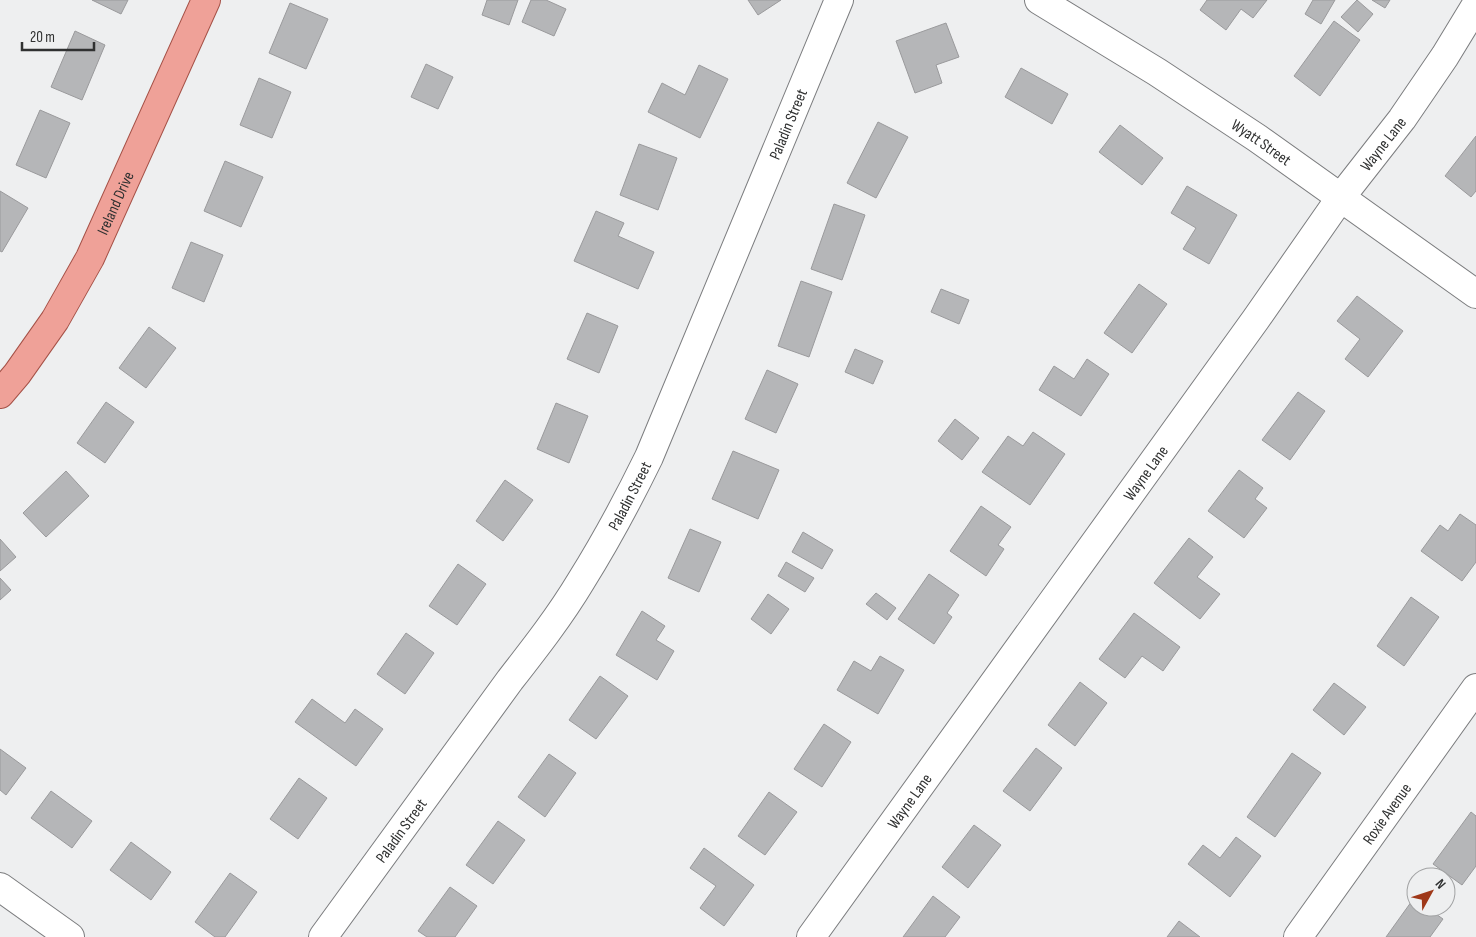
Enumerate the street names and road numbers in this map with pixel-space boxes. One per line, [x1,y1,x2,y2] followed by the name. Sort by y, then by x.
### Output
[766,86,812,163] street label: Paladin Street
[1357,114,1411,175] street label: Wayne Lane
[1227,116,1294,170] street label: Wyatt Street
[94,169,139,238] street label: Ireland Drive
[1120,442,1173,505] street label: Wayne Lane
[605,459,656,534] street label: Paladin Street
[884,770,937,833] street label: Wayne Lane
[1359,780,1416,849] street label: Roxie Avenue
[372,795,432,867] street label: Paladin Street

